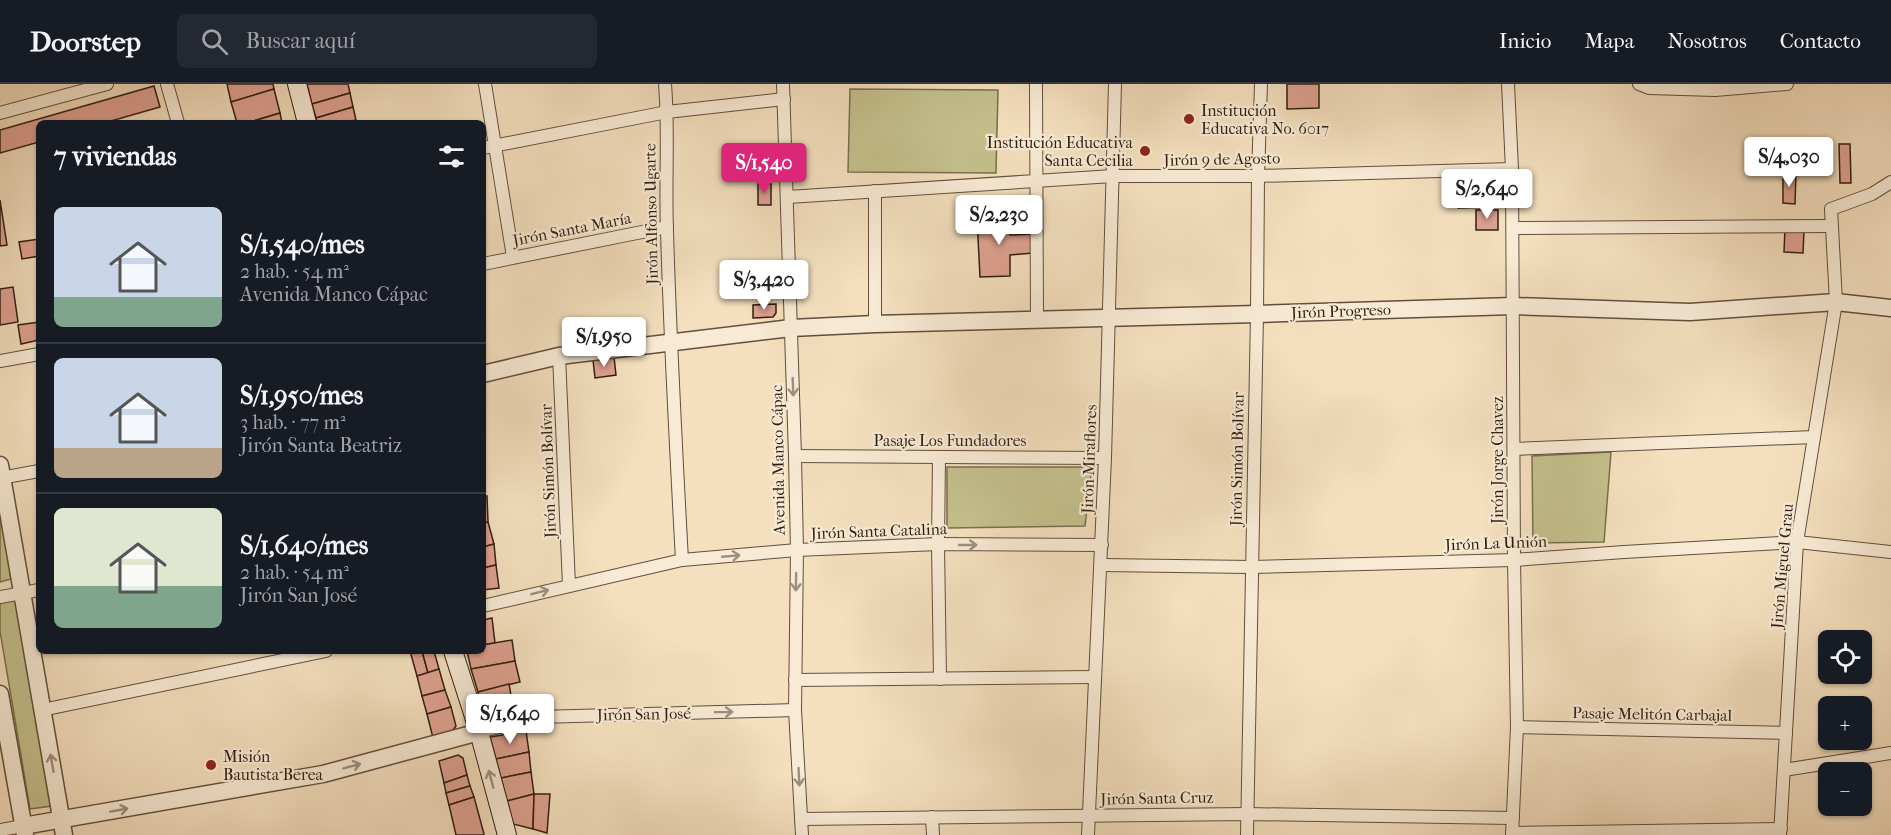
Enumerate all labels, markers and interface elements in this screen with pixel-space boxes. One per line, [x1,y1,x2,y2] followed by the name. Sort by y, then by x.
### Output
[177,14,597,68] search box
[30,25,141,58] text: Doorstep
[198,25,231,58] icon: search
[246,28,355,54] text: Buscar aquí
[1499,29,1551,53] text: Inicio
[1584,29,1634,53] text: Mapa
[1667,29,1747,53] text: Nosotros
[1780,29,1861,53] text: Contacto
[1201,101,1329,138] place label: Institución Educativa No. 6017
[1182,112,1196,126] marker: Institución Educativa No. 6017
[987,133,1134,170] place label: Institución Educativa Santa Cecilia
[1734,137,1844,188] pin: S/4,030
[435,140,468,173] icon: filters
[54,141,177,172] text: 7 viviendas
[640,143,662,287] street label: Jirón Alfonso Ugarte
[709,143,819,194] pin: S/1,540
[1138,144,1152,158] marker: Institución Educativa Santa Cecilia
[1758,145,1820,168] text: S/4,030
[1162,148,1280,170] street label: Jirón 9 de Agosto
[735,151,793,174] text: S/1,540
[1432,169,1542,220] pin: S/2,640
[1455,177,1519,200] text: S/2,640
[944,195,1054,246] pin: S/2,230
[969,203,1029,226] text: S/2,230
[509,208,633,250] street label: Jirón Santa María
[240,229,365,260] text: S/1,540/mes
[102,231,174,303] icon: home
[240,260,349,283] text: 2 hab. · 54 m²
[709,260,819,311] pin: S/3,420
[733,268,795,291] text: S/3,420
[240,283,428,306] text: Avenida Manco Cápac
[1289,300,1391,322] street label: Jirón Progreso
[549,317,659,368] pin: S/1,950
[576,325,632,348] text: S/1,950
[787,376,799,396] one-way arrow
[240,380,363,411] text: S/1,950/mes
[102,382,174,454] icon: home
[767,385,789,536] street label: Avenida Manco Cápac
[1226,392,1248,528] street label: Jirón Simón Bolívar
[1488,396,1507,526] street label: Jirón Jorge Chavez
[536,403,560,540] street label: Jirón Simón Bolívar
[1078,404,1100,516] street label: Jirón Miraflores
[240,411,346,434] text: 3 hab. · 77 m²
[874,431,1027,450] street label: Pasaje Los Fundadores
[240,434,402,457] text: Jirón Santa Beatriz
[1767,503,1797,631] street label: Jirón Miguel Grau
[808,519,948,543] street label: Jirón Santa Catalina
[240,530,368,561] text: S/1,640/mes
[102,532,174,604] icon: home
[1443,532,1548,554] street label: Jirón La Unión
[957,539,977,550] one-way arrow
[720,550,740,561] one-way arrow
[240,561,349,584] text: 2 hab. · 54 m²
[790,571,802,591] one-way arrow
[240,584,357,607] text: Jirón San José
[530,586,549,598] one-way arrow
[1818,630,1872,816] map controls
[1818,630,1872,684] button: locate
[455,694,565,745] pin: S/1,640
[1818,696,1872,750] button: +
[480,702,540,725] text: S/1,640
[1572,703,1733,725] street label: Pasaje Melitón Carbajal
[595,704,691,724] street label: Jirón San José
[714,706,734,717] one-way arrow
[223,747,324,784] place label: Misión Bautista Berea
[46,753,57,773] one-way arrow
[204,758,218,772] marker: Misión Bautista Berea
[342,760,361,772] one-way arrow
[1818,762,1872,816] button: −
[793,766,804,786] one-way arrow
[485,769,496,788] one-way arrow
[1098,788,1214,809] street label: Jirón Santa Cruz
[109,804,128,815] one-way arrow

